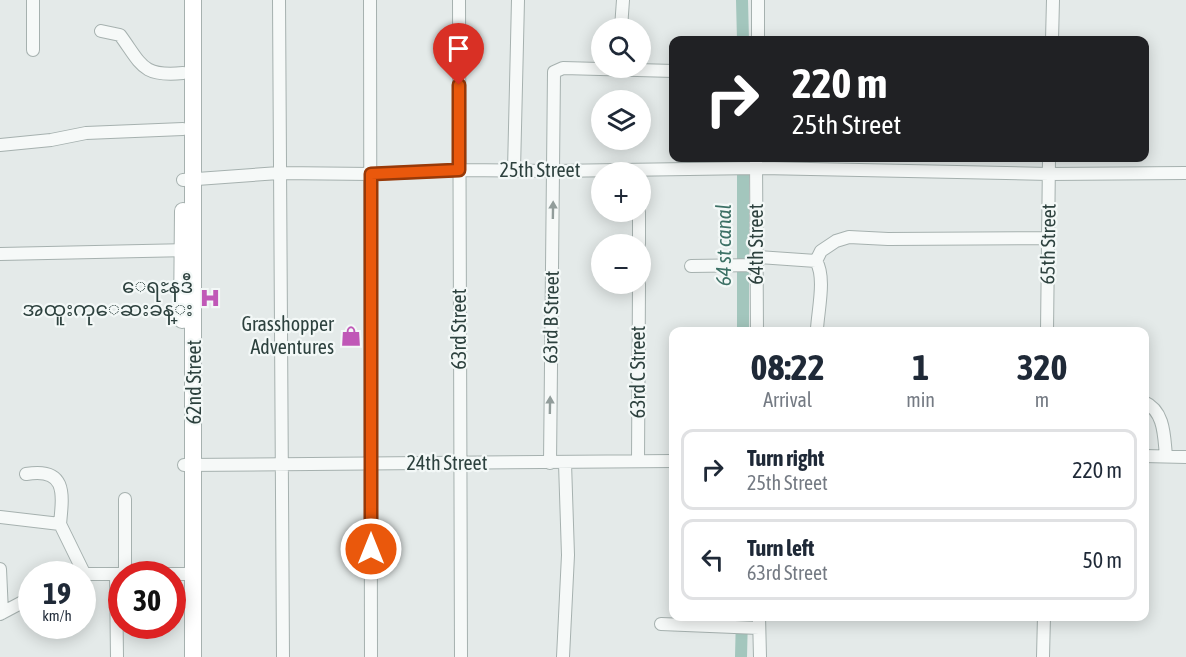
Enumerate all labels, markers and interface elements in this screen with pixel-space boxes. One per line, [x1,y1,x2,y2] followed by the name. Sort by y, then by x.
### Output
[591,18,651,294] map controls
[591,18,651,78] button: search
[433,23,484,85] pin
[442,32,475,65] icon: arrive
[792,59,887,107] text: 220 m
[693,60,771,138] icon: right
[591,90,651,150] button: layers
[792,109,901,140] text: 25th Street
[500,158,581,181] street label: 25th Street
[591,162,651,222] button: +
[548,200,557,219] one-way arrow
[744,203,767,284] street label: 64th Street
[1035,203,1060,285] street label: 65th Street
[711,204,735,286] water label: 64 st canal
[591,234,651,294] button: −
[538,270,563,364] street label: 63rd B Street
[22,272,193,326] place label: ေရႊနဒီ အထူးကုေဆးခန္း
[198,286,222,310] hospital icon: ေရႊနဒီ အထူးကုေဆးခန္း
[447,288,470,369] street label: 63rd Street
[241,312,335,358] place label: Grasshopper Adventures
[339,324,363,348] shop icon: Grasshopper Adventures
[626,325,649,418] street label: 63rd C Street
[182,339,205,424] street label: 62nd Street
[751,346,825,388] text: 08:22
[912,346,929,388] text: 1
[1017,346,1067,388] text: 320
[763,388,812,411] text: Arrival
[906,388,935,411] text: min
[1035,388,1049,411] text: m
[545,395,555,414] one-way arrow
[747,445,824,471] text: Turn right
[407,451,488,474] street label: 24th Street
[696,453,729,486] icon: right
[1072,457,1122,483] text: 220 m
[747,471,828,494] text: 25th Street
[339,517,403,581] position arrow
[747,535,814,561] text: Turn left
[696,543,729,576] icon: left
[1082,547,1122,573] text: 50 m
[108,561,186,639] speed limit sign: 30
[747,561,828,584] text: 63rd Street
[43,576,71,610] text: 19
[42,607,72,624] text: km/h

